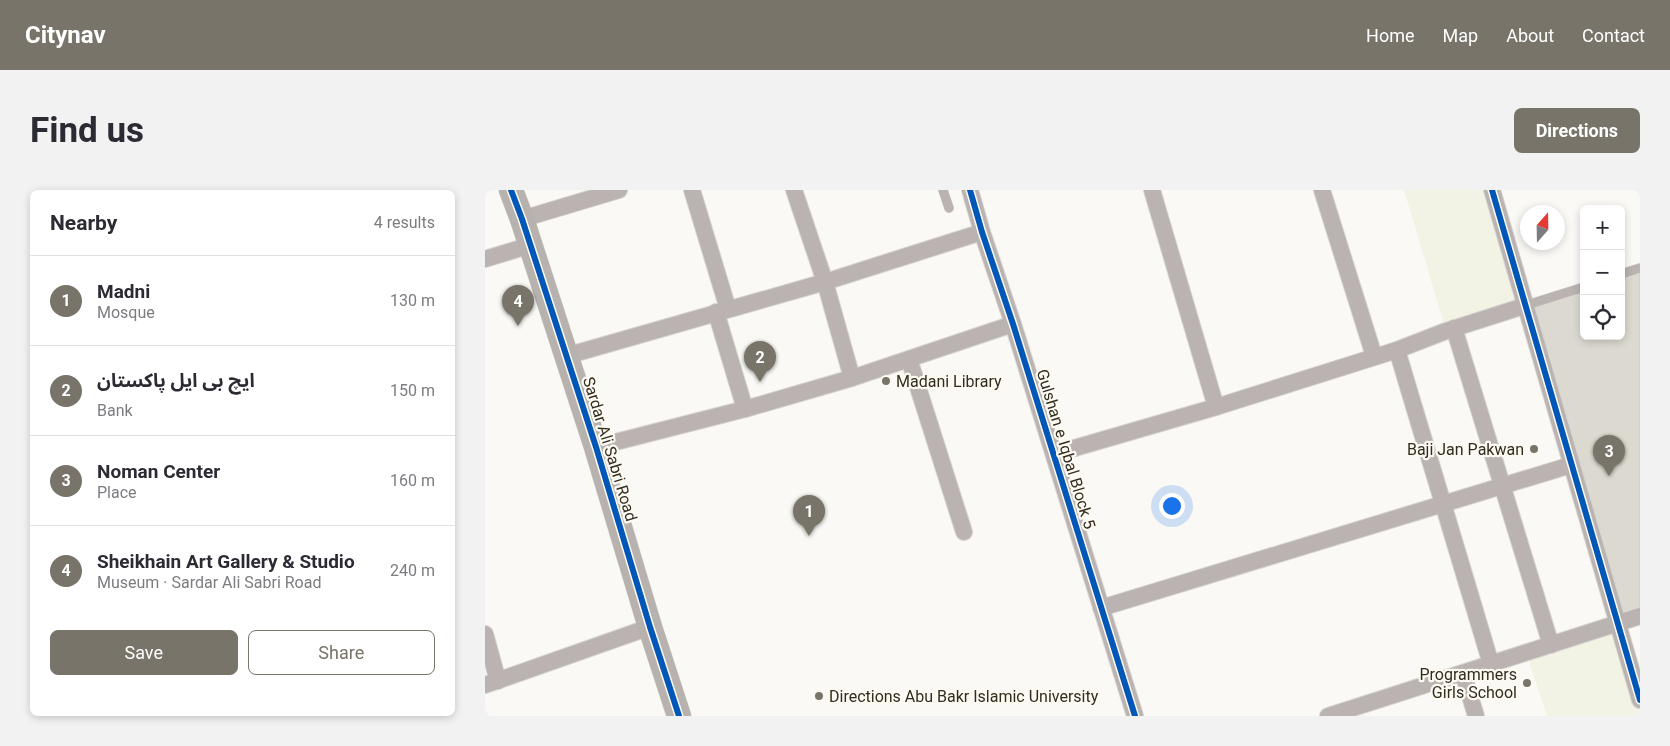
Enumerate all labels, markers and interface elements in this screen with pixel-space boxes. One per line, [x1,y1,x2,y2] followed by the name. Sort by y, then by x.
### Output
[25,21,106,49] text: Citynav
[1366,25,1415,46] text: Home
[1443,25,1478,46] text: Map
[1506,25,1554,46] text: About
[1582,25,1645,46] text: Contact
[1514,108,1640,153] button: Directions
[30,110,144,151] text: Find us
[1520,205,1565,250] north arrow
[1580,205,1625,340] map controls
[1580,205,1625,250] button: +
[50,211,117,235] text: Nearby
[374,213,435,232] text: 4 results
[1580,250,1625,295] button: −
[97,280,150,303] text: Madni
[502,285,534,326] pin: 4
[61,291,71,310] text: 1
[390,291,435,310] text: 130 m
[1580,295,1625,340] button: locate
[97,303,155,322] text: Mosque
[744,341,776,382] pin: 2
[1033,367,1099,531] street label: Gulshan e Iqbal Block 5
[97,369,255,392] text: ایچ بی ایل پاکستان
[896,372,1002,391] place label: Madani Library
[579,375,641,523] street label: Sardar Ali Sabri Road
[880,375,892,387] marker: Madani Library
[61,381,71,400] text: 2
[390,381,435,400] text: 150 m
[97,401,133,420] text: Bank
[1593,435,1625,476] pin: 3
[1407,440,1524,459] place label: Baji Jan Pakwan
[1528,443,1540,455] marker: Baji Jan Pakwan
[97,460,220,483] text: Noman Center
[61,471,71,490] text: 3
[390,471,435,490] text: 160 m
[97,483,137,502] text: Place
[1159,493,1185,519] your location
[793,495,825,536] pin: 1
[97,550,355,573] text: Sheikhain Art Gallery & Studio
[61,561,71,580] text: 4
[390,561,435,580] text: 240 m
[97,573,321,592] text: Museum · Sardar Ali Sabri Road
[50,630,238,675] button: Save
[248,630,435,675] button: Share
[1419,665,1517,702] place label: Programmers Girls School
[1521,677,1533,689] marker: Programmers Girls School
[829,687,1099,706] place label: Directions Abu Bakr Islamic University
[813,690,825,702] marker: Directions Abu Bakr Islamic University

